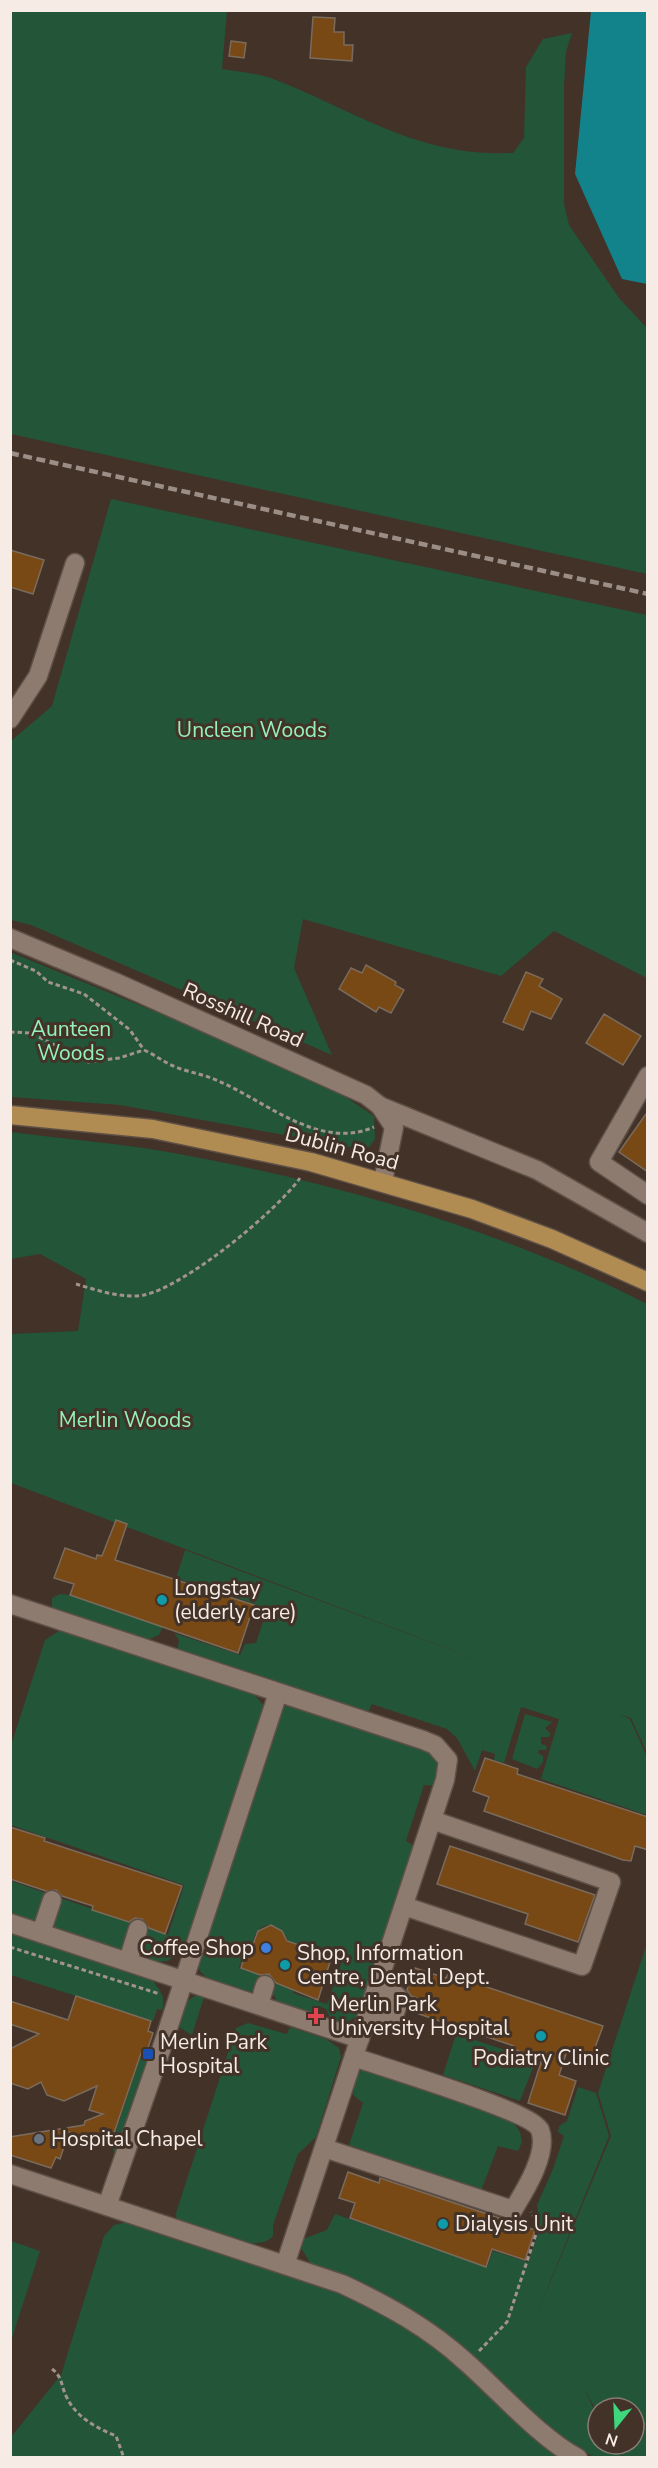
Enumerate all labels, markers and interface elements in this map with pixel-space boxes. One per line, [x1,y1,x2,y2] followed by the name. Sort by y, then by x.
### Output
[177,716,327,744] park label: Uncleen Woods
[178,976,308,1054] street label: Rosshill Road
[31,1015,111,1067] park label: Aunteen Woods
[282,1119,402,1177] street label: Dublin Road
[59,1406,191,1434] park label: Merlin Woods
[174,1574,297,1626] place label: Longstay (elderly care)
[155,1593,169,1607] marker: Longstay (elderly care)
[139,1934,254,1962] place label: Coffee Shop
[297,1939,490,1991] place label: Shop, Information Centre, Dental Dept.
[259,1941,273,1955] marker: Coffee Shop
[278,1958,292,1972] marker: Shop, Information Centre, Dental Dept.
[330,1990,510,2042] place label: Merlin Park University Hospital
[307,2007,325,2025] marker: Merlin Park University Hospital
[160,2028,267,2080] place label: Merlin Park Hospital
[534,2029,548,2043] marker: Podiatry Clinic
[473,2044,609,2072] place label: Podiatry Clinic
[141,2047,155,2061] marker: Merlin Park Hospital
[51,2125,204,2153] place label: Hospital Chapel
[32,2132,46,2146] marker: Hospital Chapel
[455,2210,574,2238] place label: Dialysis Unit
[436,2217,450,2231] marker: Dialysis Unit
[586,2396,646,2456] north arrow
[603,2427,621,2452] text: N

